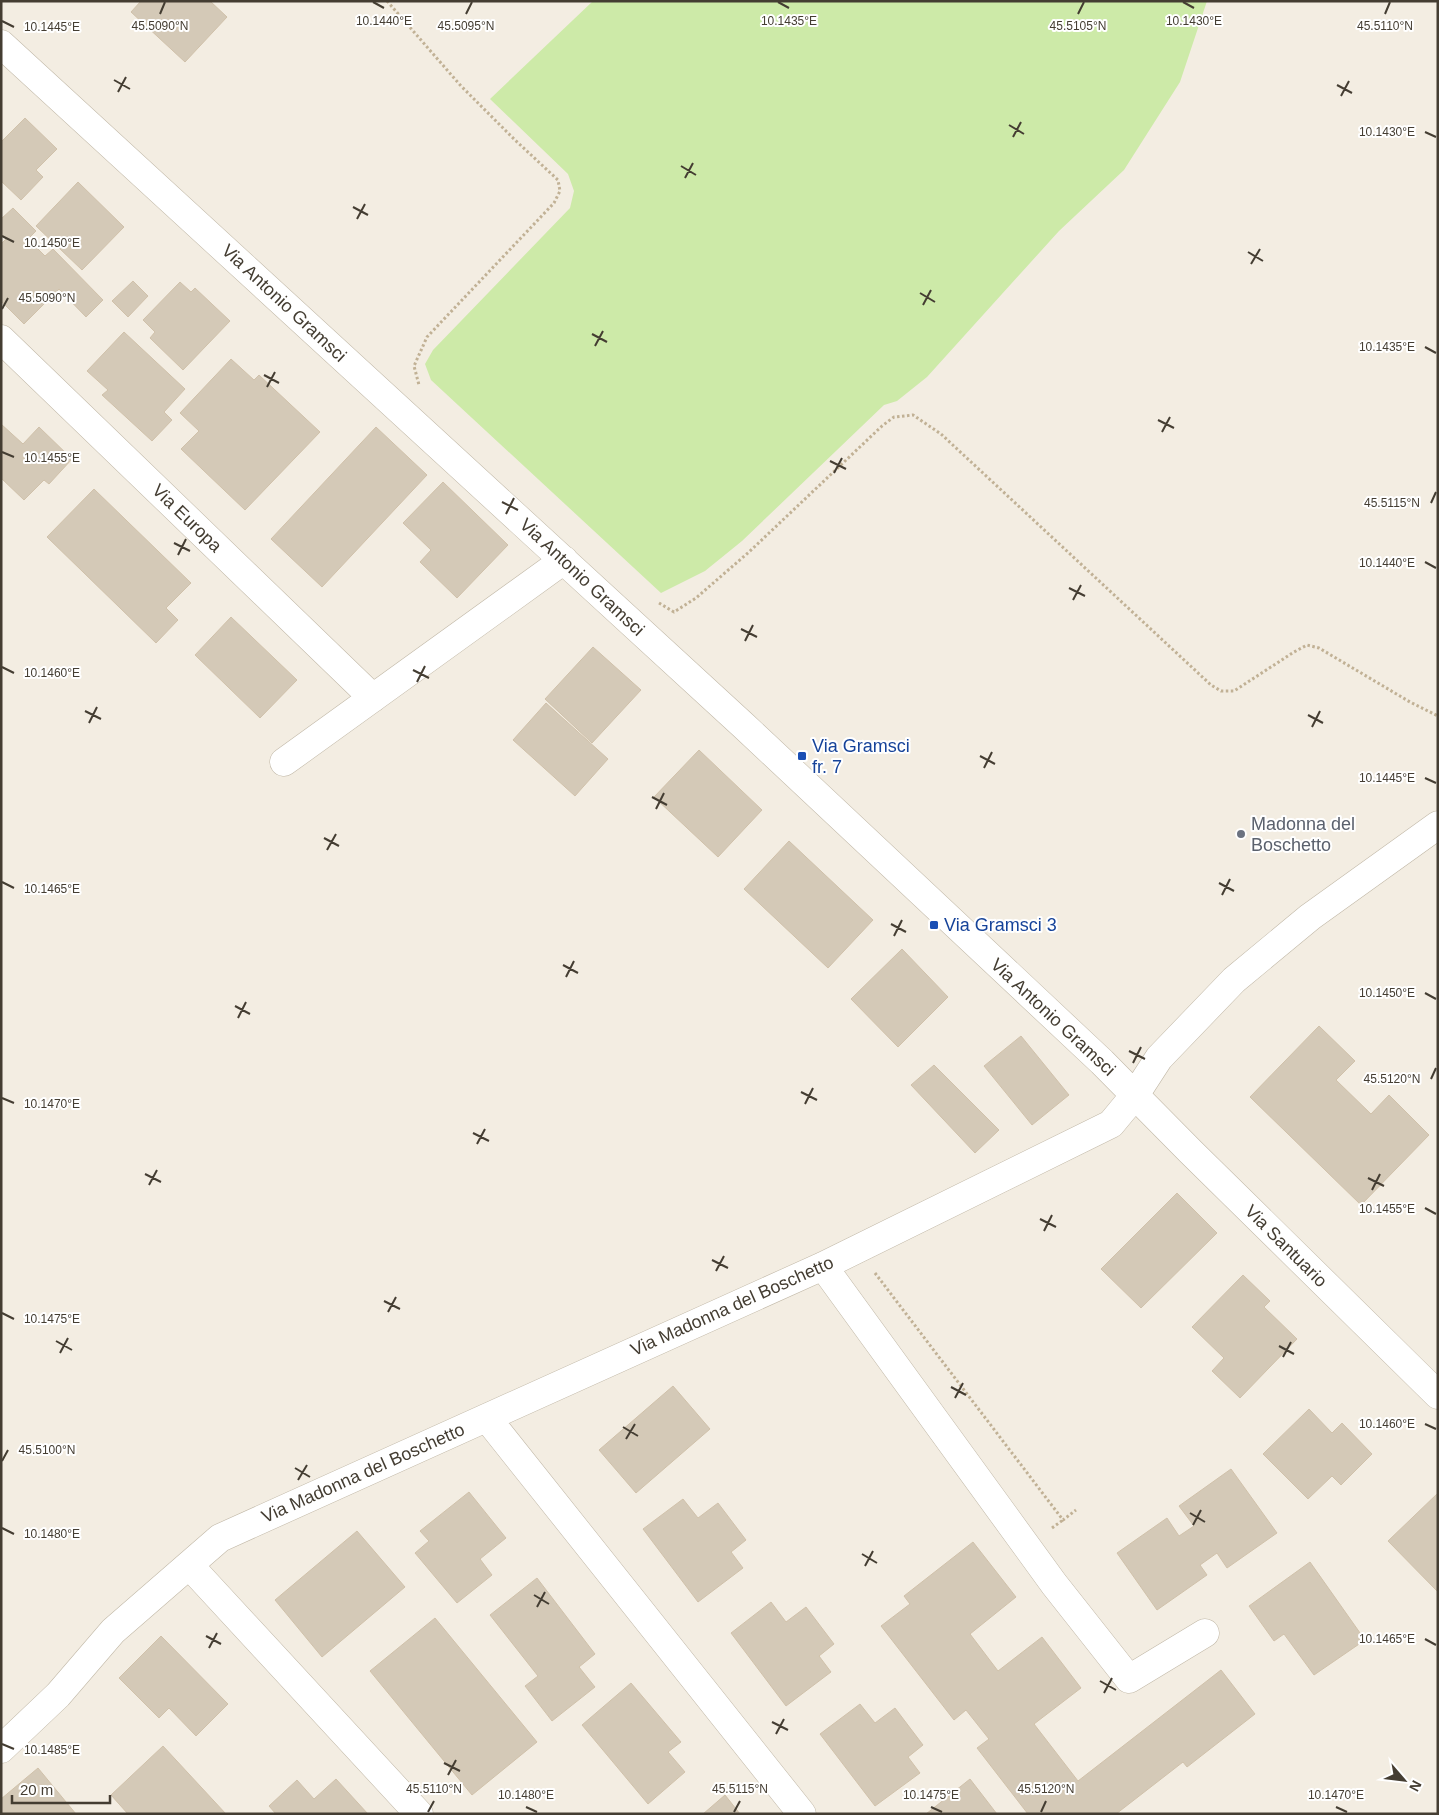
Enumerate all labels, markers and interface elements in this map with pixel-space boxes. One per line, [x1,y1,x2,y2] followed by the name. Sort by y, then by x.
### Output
[356,14,412,28] text: 10.1440°E
[761,14,817,28] text: 10.1435°E
[1166,14,1222,28] text: 10.1430°E
[132,19,188,33] text: 45.5090°N
[438,19,494,33] text: 45.5095°N
[1050,19,1106,33] text: 45.5105°N
[1357,19,1413,33] text: 45.5110°N
[24,20,80,34] text: 10.1445°E
[1359,125,1415,139] text: 10.1430°E
[24,236,80,250] text: 10.1450°E
[218,240,350,366] street label: Via Antonio Gramsci
[19,291,75,305] text: 45.5090°N
[1359,340,1415,354] text: 10.1435°E
[24,451,80,465] text: 10.1455°E
[148,480,227,557] street label: Via Europa
[1364,496,1420,510] text: 45.5115°N
[516,514,648,640] street label: Via Antonio Gramsci
[1359,556,1415,570] text: 10.1440°E
[24,666,80,680] text: 10.1460°E
[812,736,910,777] place label: Via Gramsci fr. 7
[796,750,808,762] marker: Via Gramsci fr. 7
[1359,771,1415,785] text: 10.1445°E
[1251,814,1355,855] place label: Madonna del Boschetto
[1235,828,1247,840] marker: Madonna del Boschetto
[24,882,80,896] text: 10.1465°E
[944,915,1057,935] place label: Via Gramsci 3
[928,919,940,931] marker: Via Gramsci 3
[987,954,1119,1080] street label: Via Antonio Gramsci
[1359,986,1415,1000] text: 10.1450°E
[1364,1072,1420,1086] text: 45.5120°N
[24,1097,80,1111] text: 10.1470°E
[1241,1201,1331,1291] street label: Via Santuario
[1359,1202,1415,1216] text: 10.1455°E
[628,1252,836,1360] street label: Via Madonna del Boschetto
[24,1312,80,1326] text: 10.1475°E
[1359,1417,1415,1431] text: 10.1460°E
[259,1419,467,1527] street label: Via Madonna del Boschetto
[19,1443,75,1457] text: 45.5100°N
[24,1527,80,1541] text: 10.1480°E
[1359,1632,1415,1646] text: 10.1465°E
[24,1743,80,1757] text: 10.1485°E
[1379,1755,1429,1805] north arrow
[12,1772,110,1804] scale bar
[1406,1778,1425,1794] text: N
[20,1781,53,1798] text: 20 m
[406,1782,462,1796] text: 45.5110°N
[712,1782,768,1796] text: 45.5115°N
[1018,1782,1074,1796] text: 45.5120°N
[498,1788,554,1802] text: 10.1480°E
[903,1788,959,1802] text: 10.1475°E
[1308,1788,1364,1802] text: 10.1470°E

